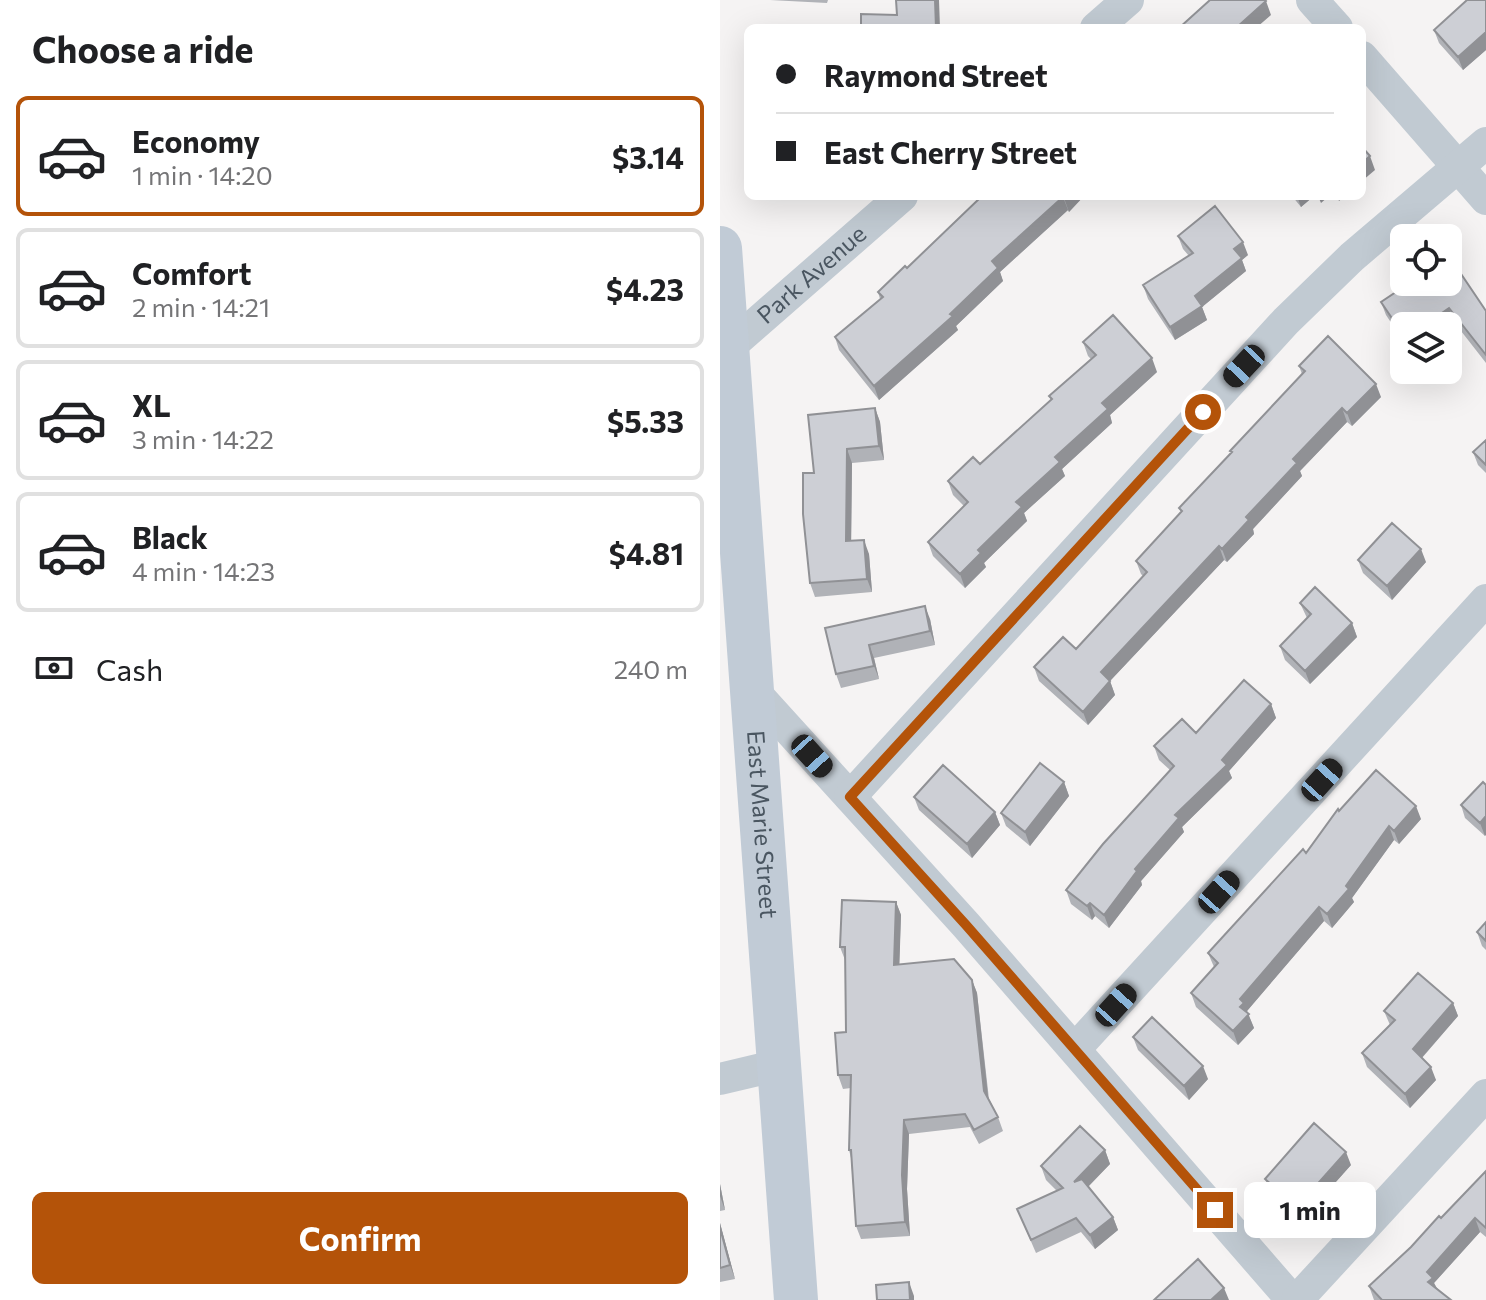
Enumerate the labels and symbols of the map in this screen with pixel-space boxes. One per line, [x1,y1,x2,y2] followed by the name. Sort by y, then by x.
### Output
[751,218,871,329] street label: Park Avenue
[1219,340,1269,392] car
[1185,394,1221,430] route start
[742,729,784,920] street label: East Marie Street
[787,730,837,782] car
[1297,754,1347,806] car
[1194,866,1244,918] car
[1091,979,1141,1031] car
[1243,1182,1375,1238] callout: 1 min
[1197,1192,1233,1228] route end

